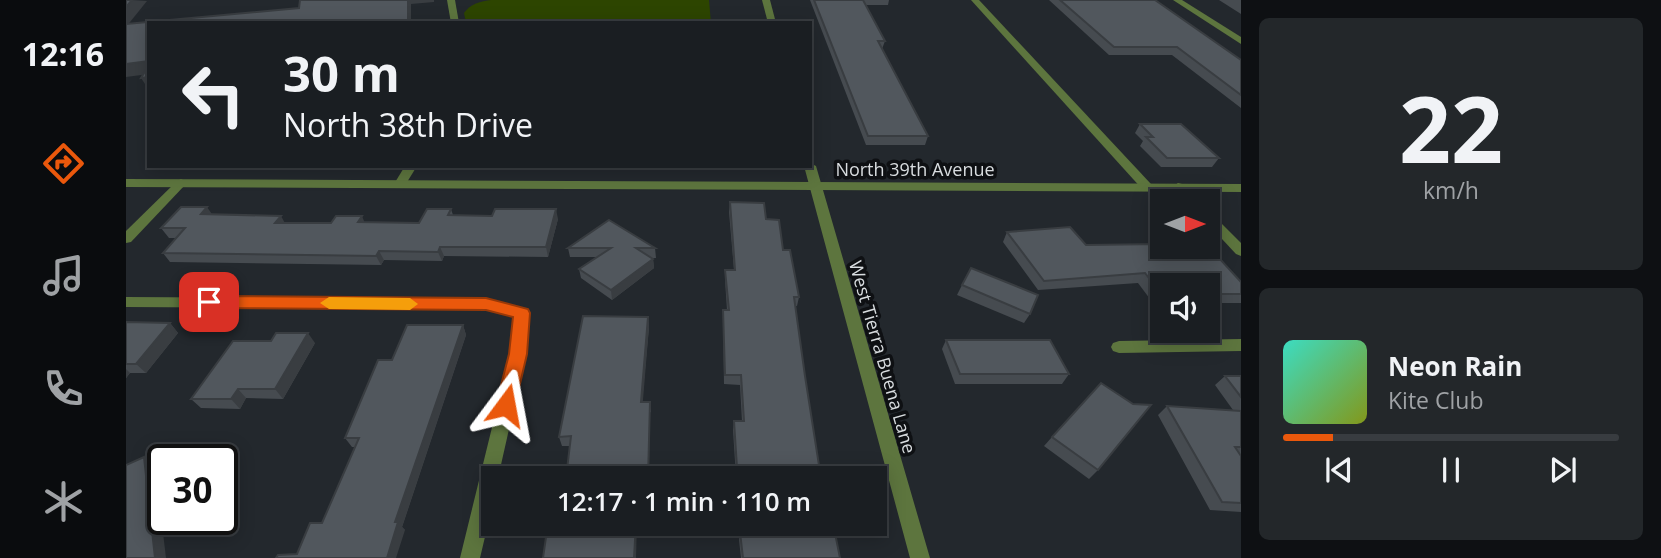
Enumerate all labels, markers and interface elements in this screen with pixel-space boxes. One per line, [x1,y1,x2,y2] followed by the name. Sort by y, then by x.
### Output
[22,32,104,75] text: 12:16
[283,40,400,106] text: 30 m
[168,49,259,140] icon: left
[1399,66,1503,190] text: 22
[283,103,533,146] text: North 38th Drive
[39,139,88,188] icon: directions
[835,157,995,181] street label: North 39th Avenue
[1423,174,1479,206] text: km/h
[1150,189,1220,259] north arrow
[1150,189,1220,343] map controls
[39,251,88,300] icon: music
[844,258,922,456] street label: West Tierra Buena Lane
[179,272,239,332] pin
[1150,273,1220,343] button: sound
[190,283,228,321] icon: arrive
[1388,348,1522,384] text: Neon Rain
[39,364,88,413] icon: phone
[469,368,543,442] position arrow
[1388,384,1483,416] text: Kite Club
[147,444,238,535] speed limit sign: 30
[1320,451,1358,489] icon: previous
[1432,451,1470,489] icon: pause
[1544,451,1582,489] icon: next
[39,477,88,526] icon: climate
[557,483,811,519] text: 12:17 · 1 min · 110 m

